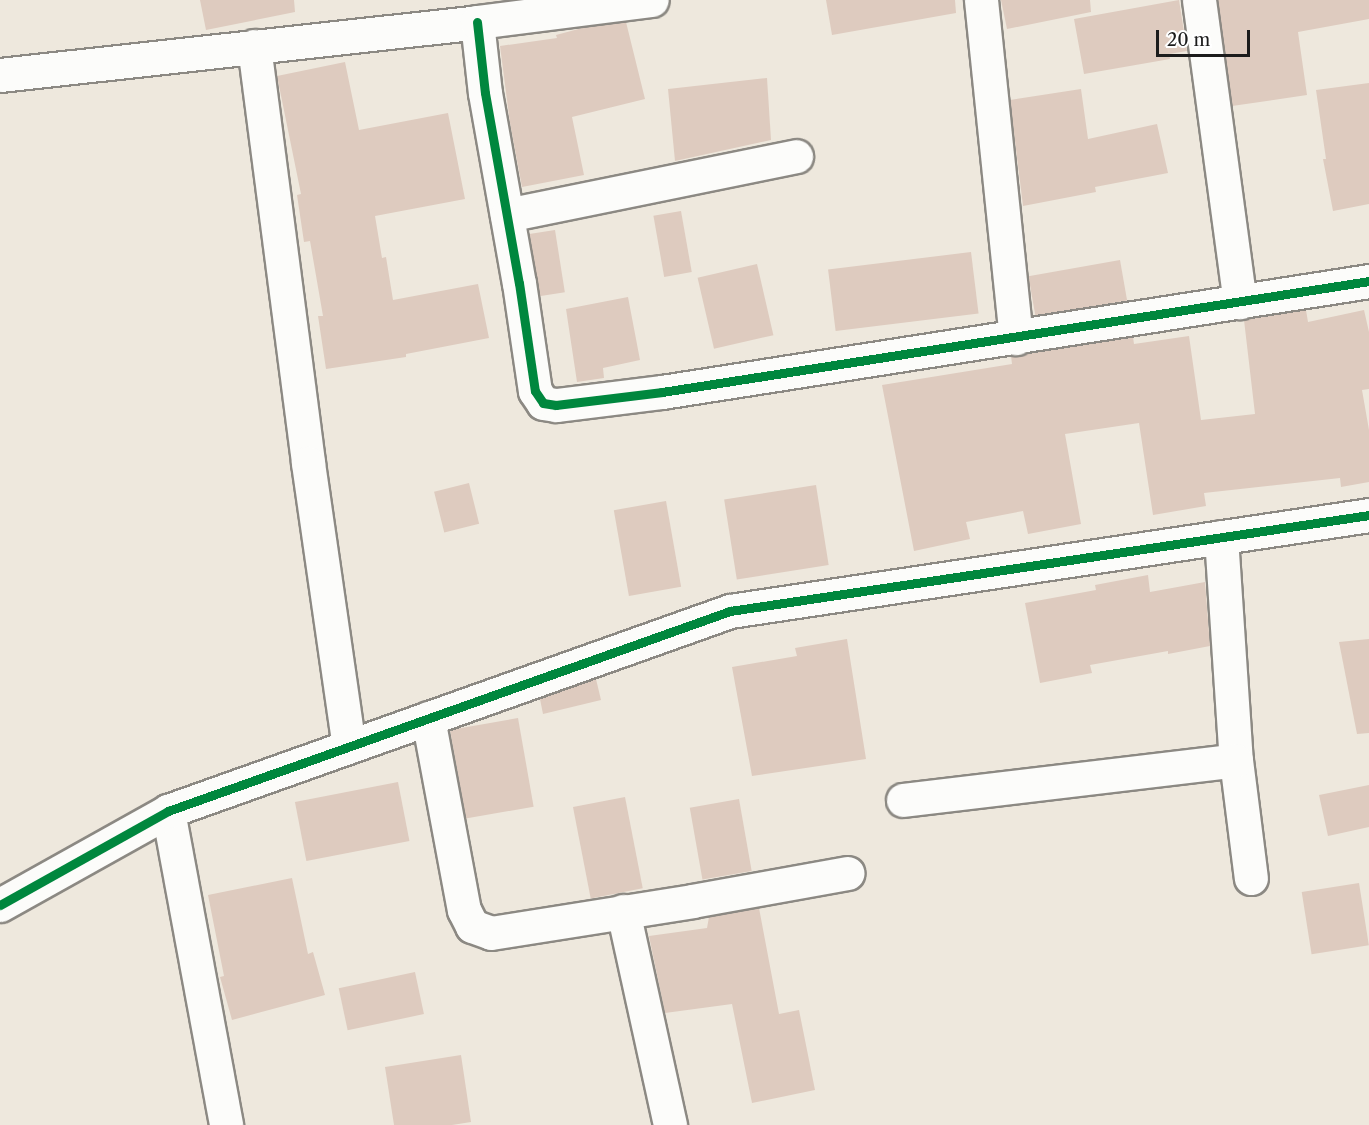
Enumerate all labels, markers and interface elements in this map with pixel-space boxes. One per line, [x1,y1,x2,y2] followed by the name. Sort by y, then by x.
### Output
[1159,18,1254,56] scale bar
[1167,29,1210,51] text: 20 m

